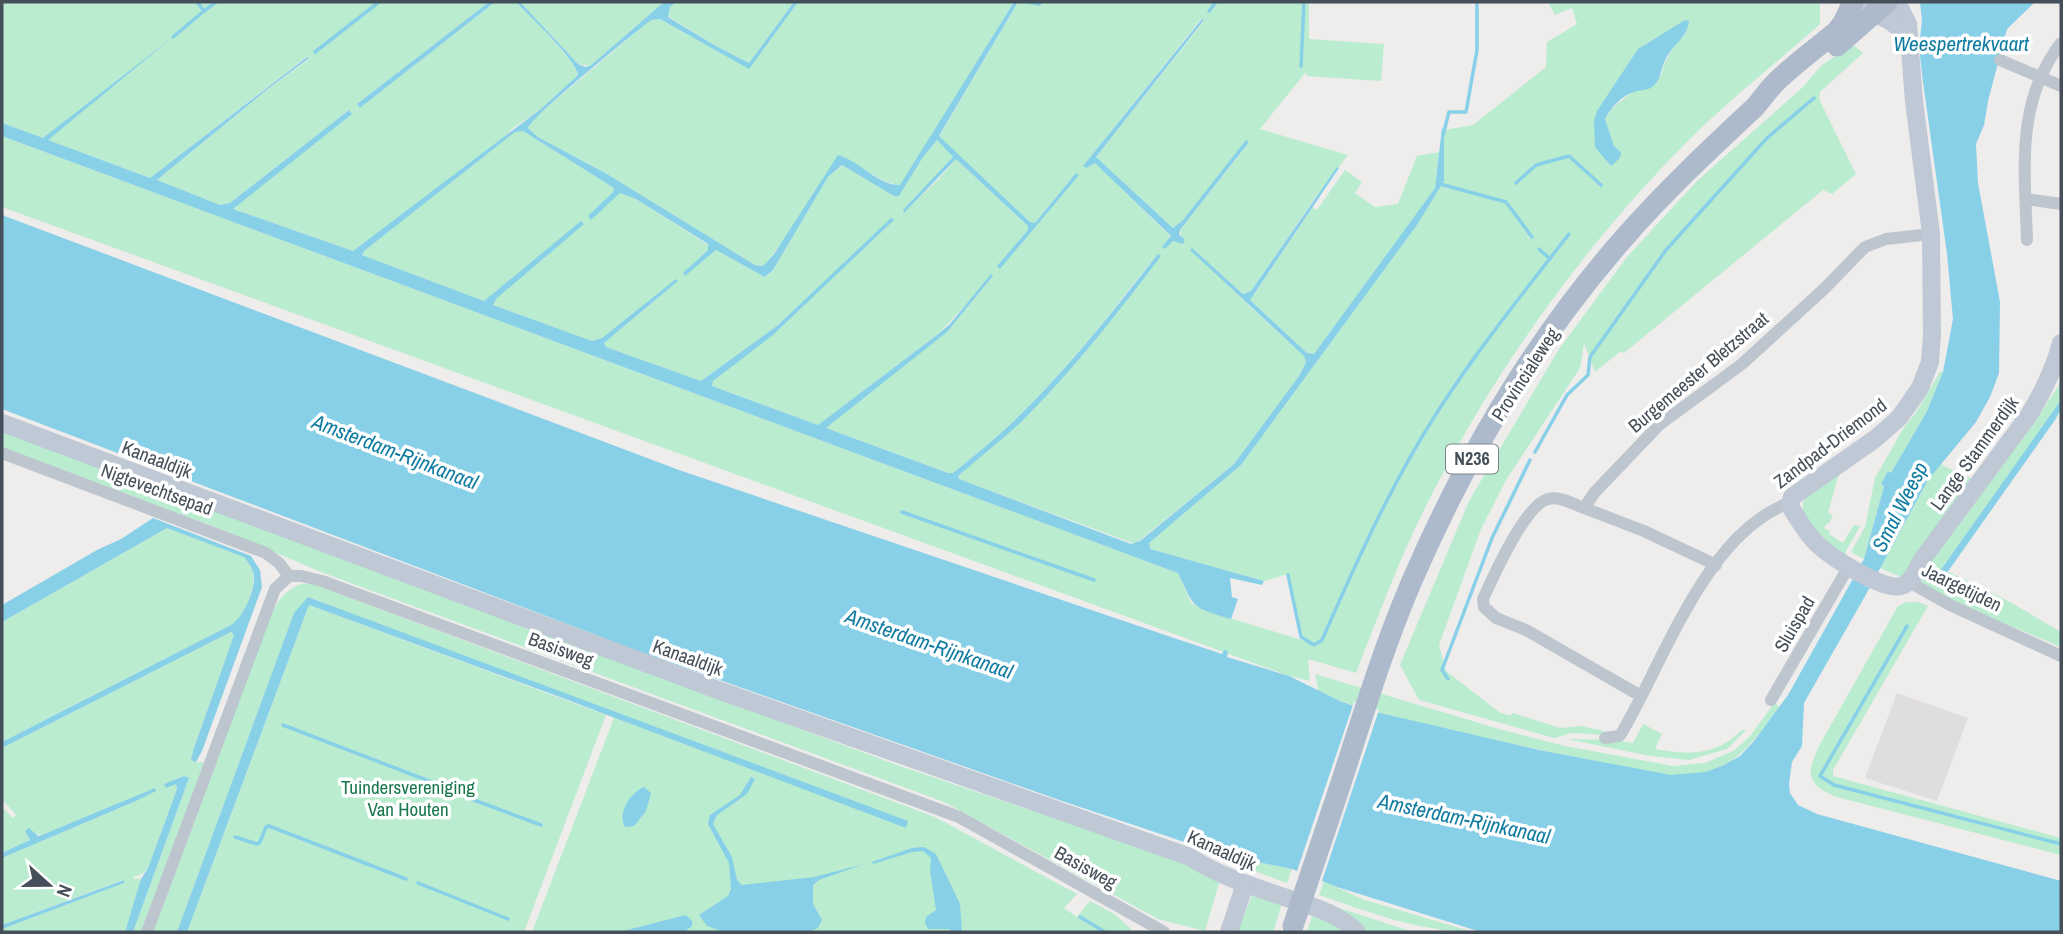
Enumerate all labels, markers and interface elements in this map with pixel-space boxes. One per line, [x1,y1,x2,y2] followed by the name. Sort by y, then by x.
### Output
[1893,29,2030,58] water label: Weespertrekvaart
[1622,305,1774,438] street label: Burgemeester Bletzstraat
[1485,322,1565,426] street label: Provincialeweg
[1924,391,2024,515] street label: Lange Stammerdijk
[1768,392,1892,494] street label: Zandpad-Driemond
[307,406,483,497] water label: Amsterdam-Rijnkanaal
[118,434,196,484] street label: Kanaaldijk
[1446,444,1498,474] road number: N236
[98,457,216,521] street label: Nigtevechtsepad
[1865,457,1935,557] water label: Smal Weesp
[1918,557,2006,617] street label: Jaargetijden
[1768,591,1820,657] street label: Sluispad
[841,601,1018,686] water label: Amsterdam-Rijnkanaal
[525,625,597,673] street label: Basisweg
[649,632,727,682] street label: Kanaaldijk
[341,774,475,822] park label: Tuindersvereniging Van Houten
[1374,786,1554,851] water label: Amsterdam-Rijnkanaal
[1183,823,1261,877] street label: Kanaaldijk
[1050,839,1122,895] street label: Basisweg
[14,850,84,920] north arrow
[51,881,79,901] text: N

